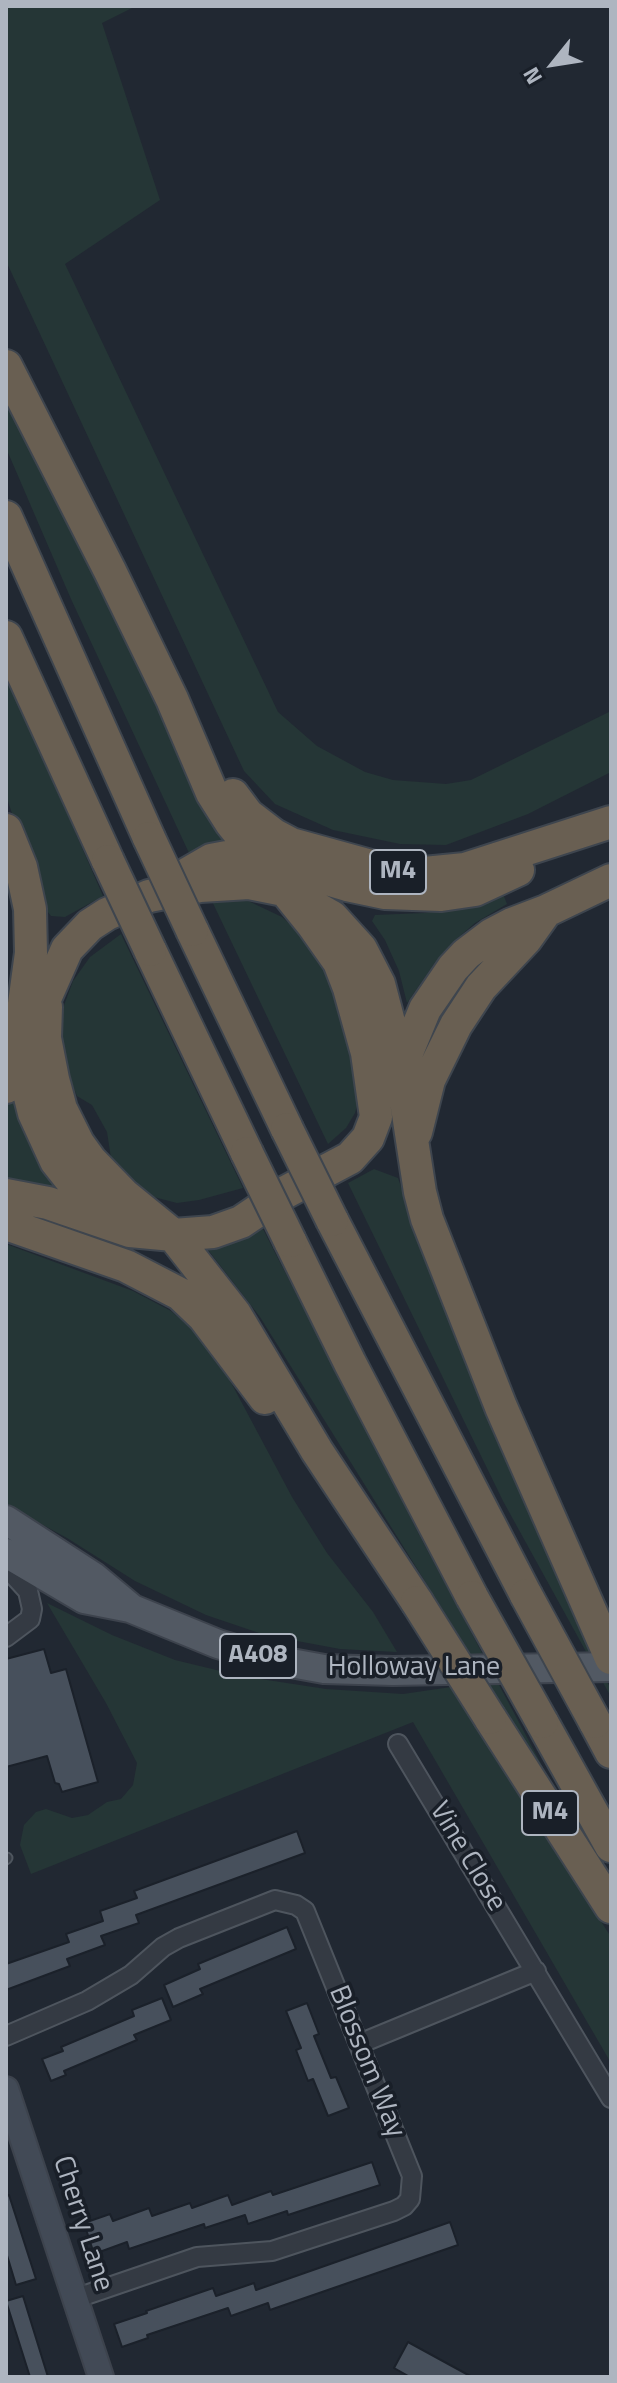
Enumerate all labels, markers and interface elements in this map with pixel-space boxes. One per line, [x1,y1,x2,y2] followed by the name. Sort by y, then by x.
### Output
[513,24,593,104] north arrow
[514,61,551,91] text: N
[370,850,426,894] road number: M4
[220,1634,296,1678] road number: A408
[328,1651,500,1685] street label: Holloway Lane
[522,1791,578,1835] road number: M4
[421,1796,513,1918] street label: Vine Close
[320,1981,412,2143] street label: Blossom Way
[44,2152,120,2296] street label: Cherry Lane

